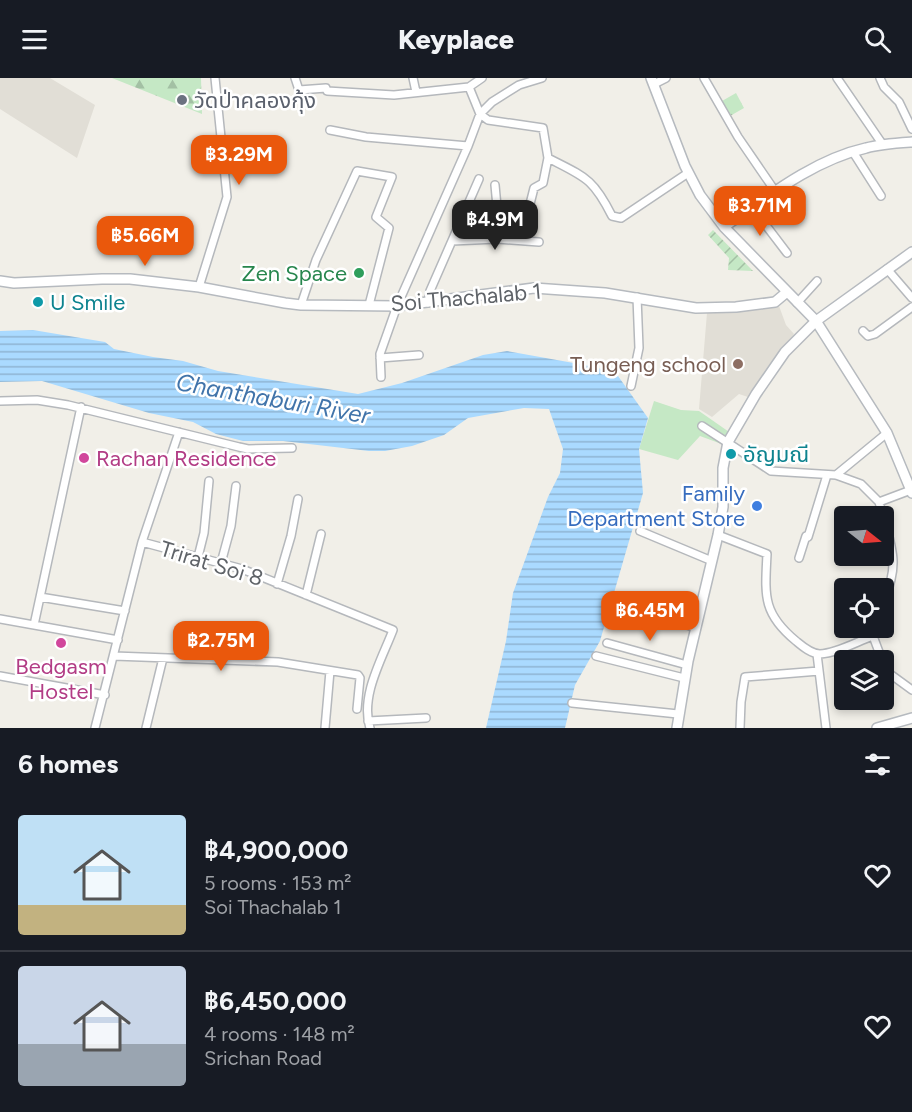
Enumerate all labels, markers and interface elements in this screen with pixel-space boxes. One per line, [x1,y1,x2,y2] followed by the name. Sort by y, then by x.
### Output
[18,23,51,56] icon: menu
[398,23,514,56] text: Keyplace
[861,23,894,56] icon: search
[194,87,316,114] place label: วัดป่าคลองกุ้ง
[175,93,189,107] marker: วัดป่าคลองกุ้ง
[190,135,288,186] pin: ฿3.29M
[205,142,273,166] text: ฿3.29M
[711,186,809,237] pin: ฿3.71M
[728,193,792,217] text: ฿3.71M
[453,200,537,251] pin: ฿4.9M
[466,207,524,231] text: ฿4.9M
[96,216,194,267] pin: ฿5.66M
[111,223,179,247] text: ฿5.66M
[242,260,347,287] place label: Zen Space
[352,266,366,280] marker: Zen Space
[389,277,543,318] street label: Soi Thachalab 1
[50,289,125,316] place label: U Smile
[31,295,45,309] marker: U Smile
[570,351,726,378] place label: Tungeng school
[731,357,745,371] marker: Tungeng school
[174,367,373,430] water label: Chanthaburi River
[743,441,809,468] place label: อัญมณี
[96,445,276,472] place label: Rachan Residence
[724,447,738,461] marker: อัญมณี
[77,451,91,465] marker: Rachan Residence
[567,480,745,532] place label: Family Department Store
[750,499,764,513] marker: Family Department Store
[834,506,894,566] north arrow
[834,506,894,710] map controls
[157,535,267,592] street label: Trirat Soi 8
[834,578,894,638] button: locate
[601,591,699,642] pin: ฿6.45M
[615,598,685,622] text: ฿6.45M
[172,621,270,672] pin: ฿2.75M
[187,628,255,652] text: ฿2.75M
[54,636,68,650] marker: Bedgasm Hostel
[834,650,894,710] button: layers
[15,653,107,705] place label: Bedgasm Hostel
[18,748,118,780] text: 6 homes
[861,748,894,781] icon: filters
[204,834,348,866] text: ฿4,900,000
[66,839,138,911] icon: home
[861,859,894,892] icon: heart
[204,871,352,895] text: 5 rooms · 153 m²
[204,895,342,919] text: Soi Thachalab 1
[204,985,347,1017] text: ฿6,450,000
[66,990,138,1062] icon: home
[861,1010,894,1043] icon: heart
[204,1022,355,1046] text: 4 rooms · 148 m²
[204,1046,322,1070] text: Srichan Road

